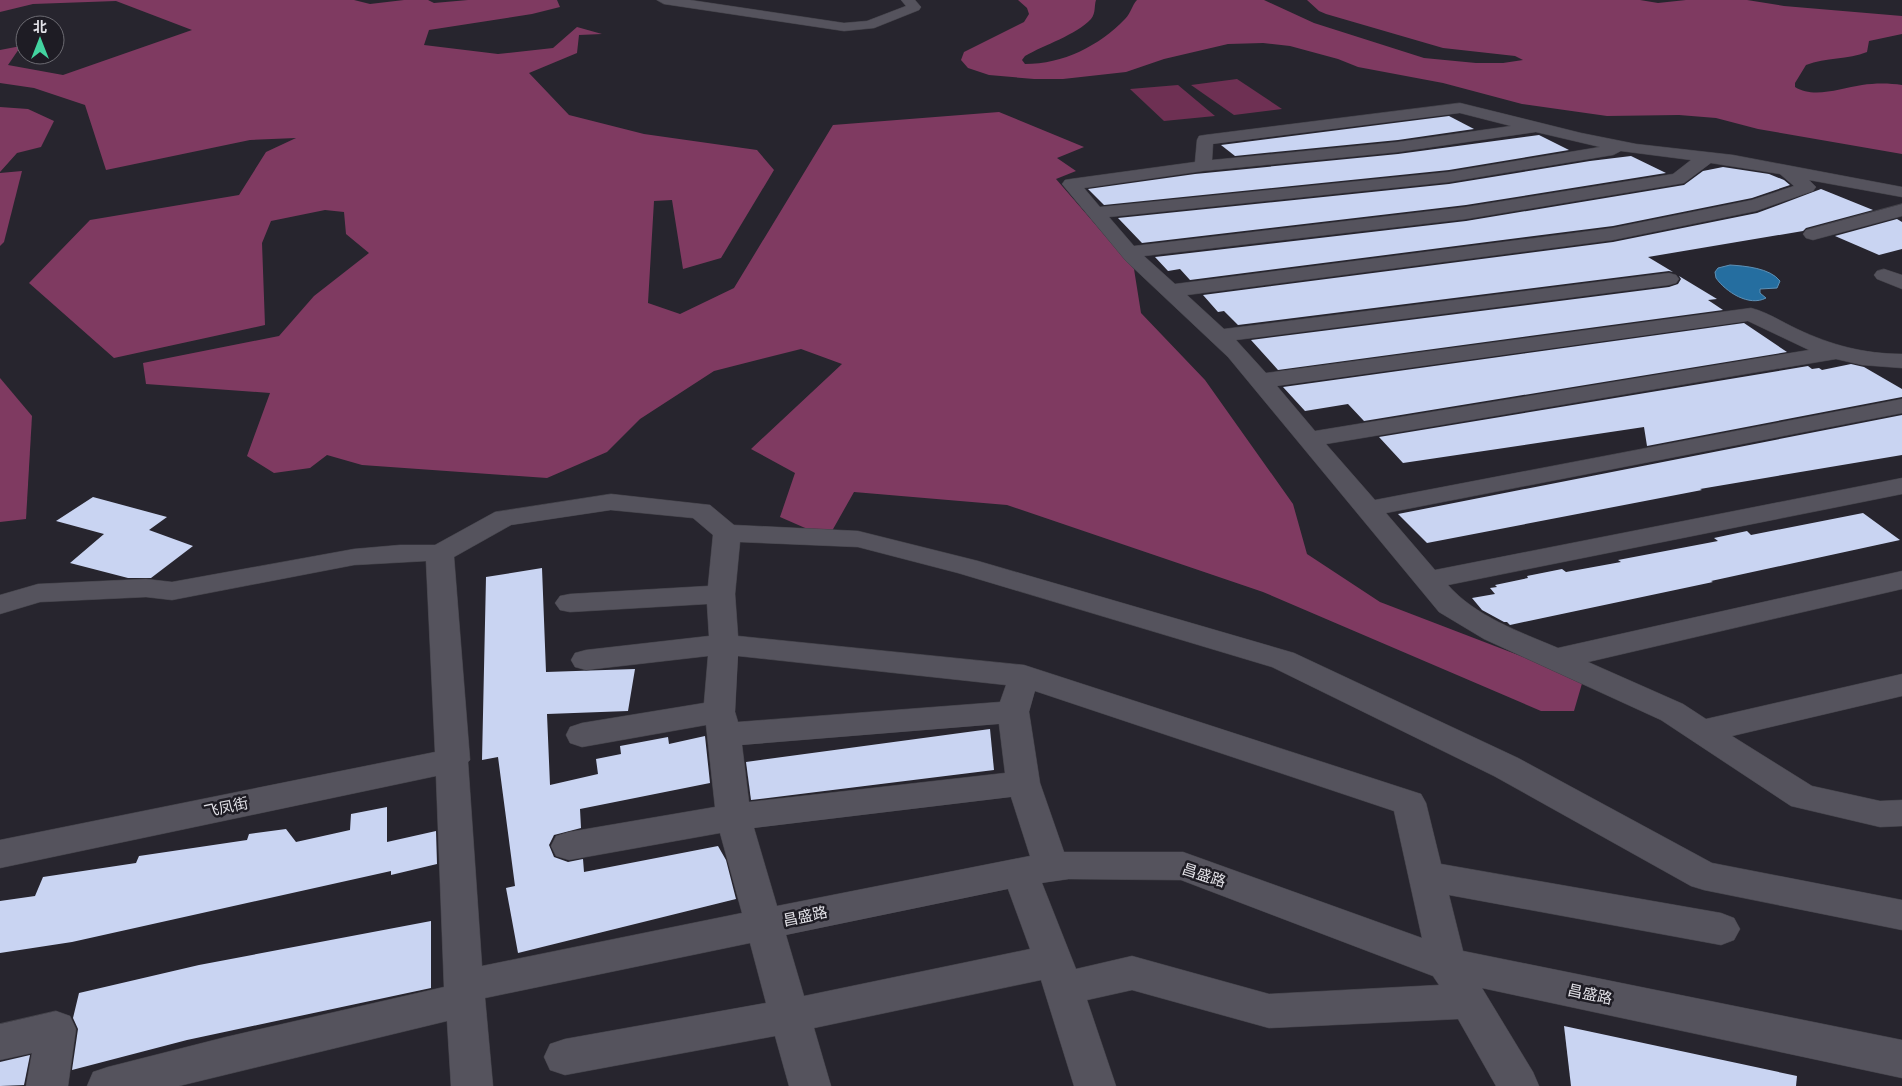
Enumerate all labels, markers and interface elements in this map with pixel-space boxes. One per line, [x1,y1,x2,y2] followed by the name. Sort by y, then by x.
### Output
[15,15,65,65] north arrow
[33,18,47,36] text: 北
[202,792,250,822] street label: 飞凤街
[1179,858,1229,892] street label: 昌盛路
[781,901,829,931] street label: 昌盛路
[1566,979,1614,1009] street label: 昌盛路

